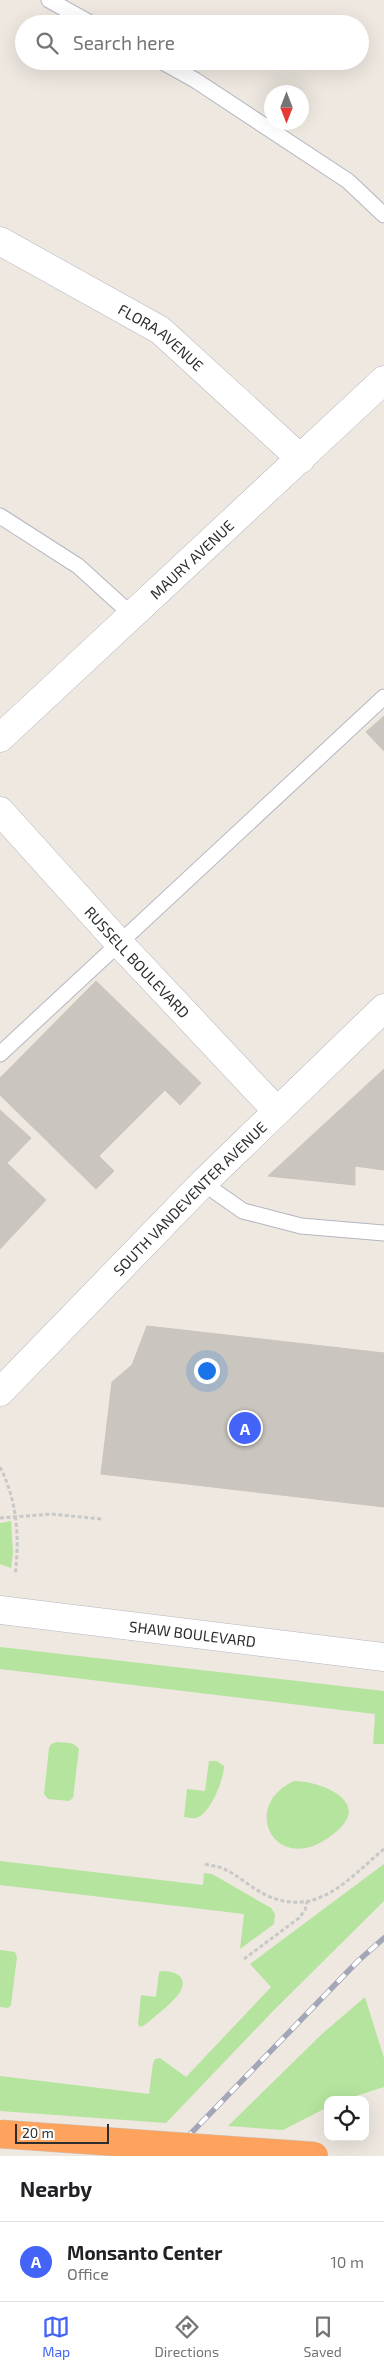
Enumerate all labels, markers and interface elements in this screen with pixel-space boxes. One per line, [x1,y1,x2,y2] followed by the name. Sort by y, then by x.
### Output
[15,15,369,70] search box
[33,29,61,57] icon: search
[73,31,175,54] text: Search here
[264,85,309,130] north arrow
[115,300,207,374] street label: FLORA AVENUE
[146,516,237,603] street label: MAURY AVENUE
[81,902,193,1021] street label: RUSSELL BOULEVARD
[109,1118,270,1279] street label: SOUTH VANDEVENTER AVENUE
[194,1358,220,1384] your location
[229,1409,261,1447] pin: A
[128,1617,257,1650] street label: SHAW BOULEVARD
[324,2096,369,2141] map controls
[324,2096,369,2141] button: locate
[15,2121,109,2144] scale bar
[22,2124,54,2141] text: 20 m
[20,2176,92,2201] text: Nearby
[67,2241,222,2264] text: Monsanto Center
[31,2252,41,2271] text: A
[330,2252,364,2271] text: 10 m
[67,2264,109,2283] text: Office
[42,2313,70,2360] tab: Map
[155,2313,219,2360] tab: Directions
[303,2313,342,2360] tab: Saved

